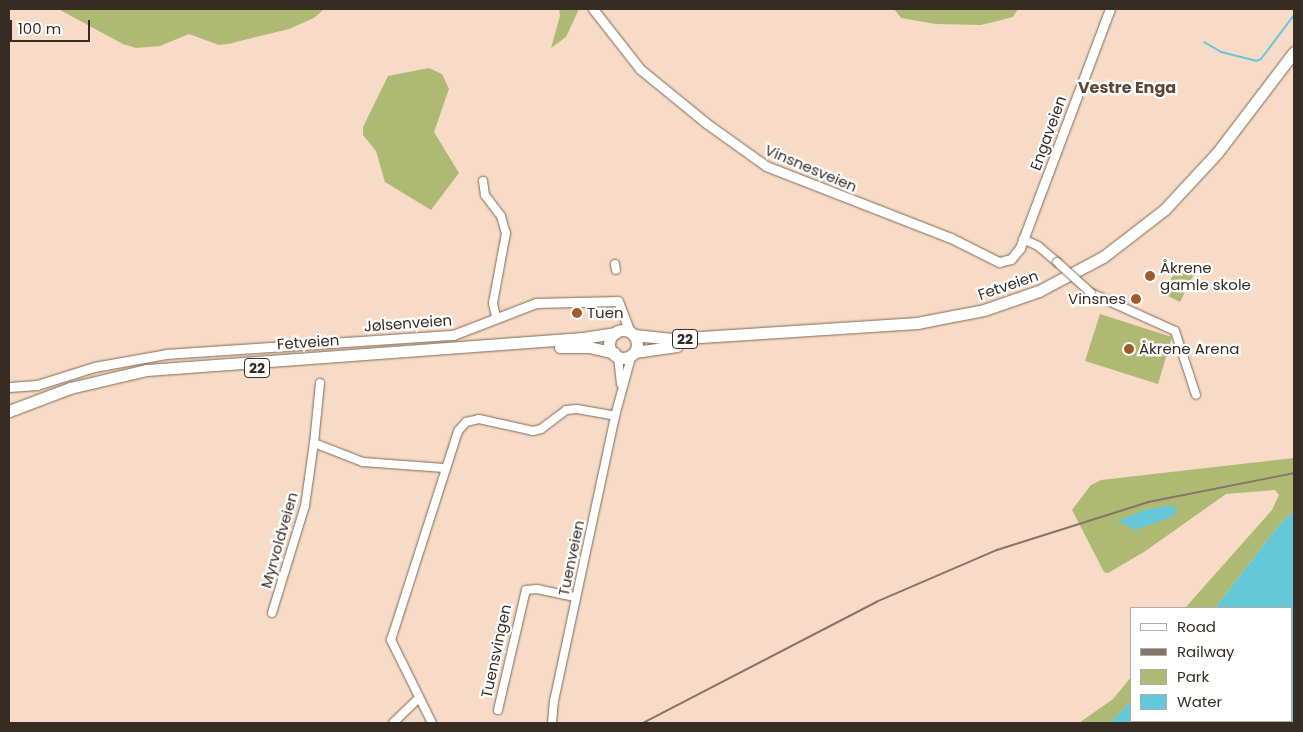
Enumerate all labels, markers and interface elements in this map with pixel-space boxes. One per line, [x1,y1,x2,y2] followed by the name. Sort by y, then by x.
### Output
[12,10,92,42] scale bar
[18,18,61,39] text: 100 m
[1078,78,1176,98] district label: Vestre Enga
[1026,93,1070,173] street label: Engaveien
[762,141,860,195] street label: Vinsnesveien
[1160,258,1251,293] place label: Åkrene gamle skole
[975,266,1041,304] street label: Fetveien
[1144,270,1156,282] marker: Åkrene gamle skole
[1068,290,1126,308] place label: Vinsnes
[1130,293,1142,305] marker: Vinsnes
[587,304,624,322] place label: Tuen
[571,307,583,319] marker: Tuen
[363,311,453,335] street label: Jølsenveien
[671,328,699,350] road number: 22
[276,331,340,353] street label: Fetveien
[1139,340,1239,358] place label: Åkrene Arena
[1123,343,1135,355] marker: Åkrene Arena
[243,356,271,379] road number: 22
[257,490,301,590] street label: Myrvoldveien
[554,519,588,597] street label: Tuenveien
[477,603,515,699] street label: Tuensvingen
[1130,607,1293,722] legend
[1177,616,1216,637] text: Road
[1177,641,1235,662] text: Railway
[1177,666,1209,687] text: Park
[1177,691,1222,712] text: Water

